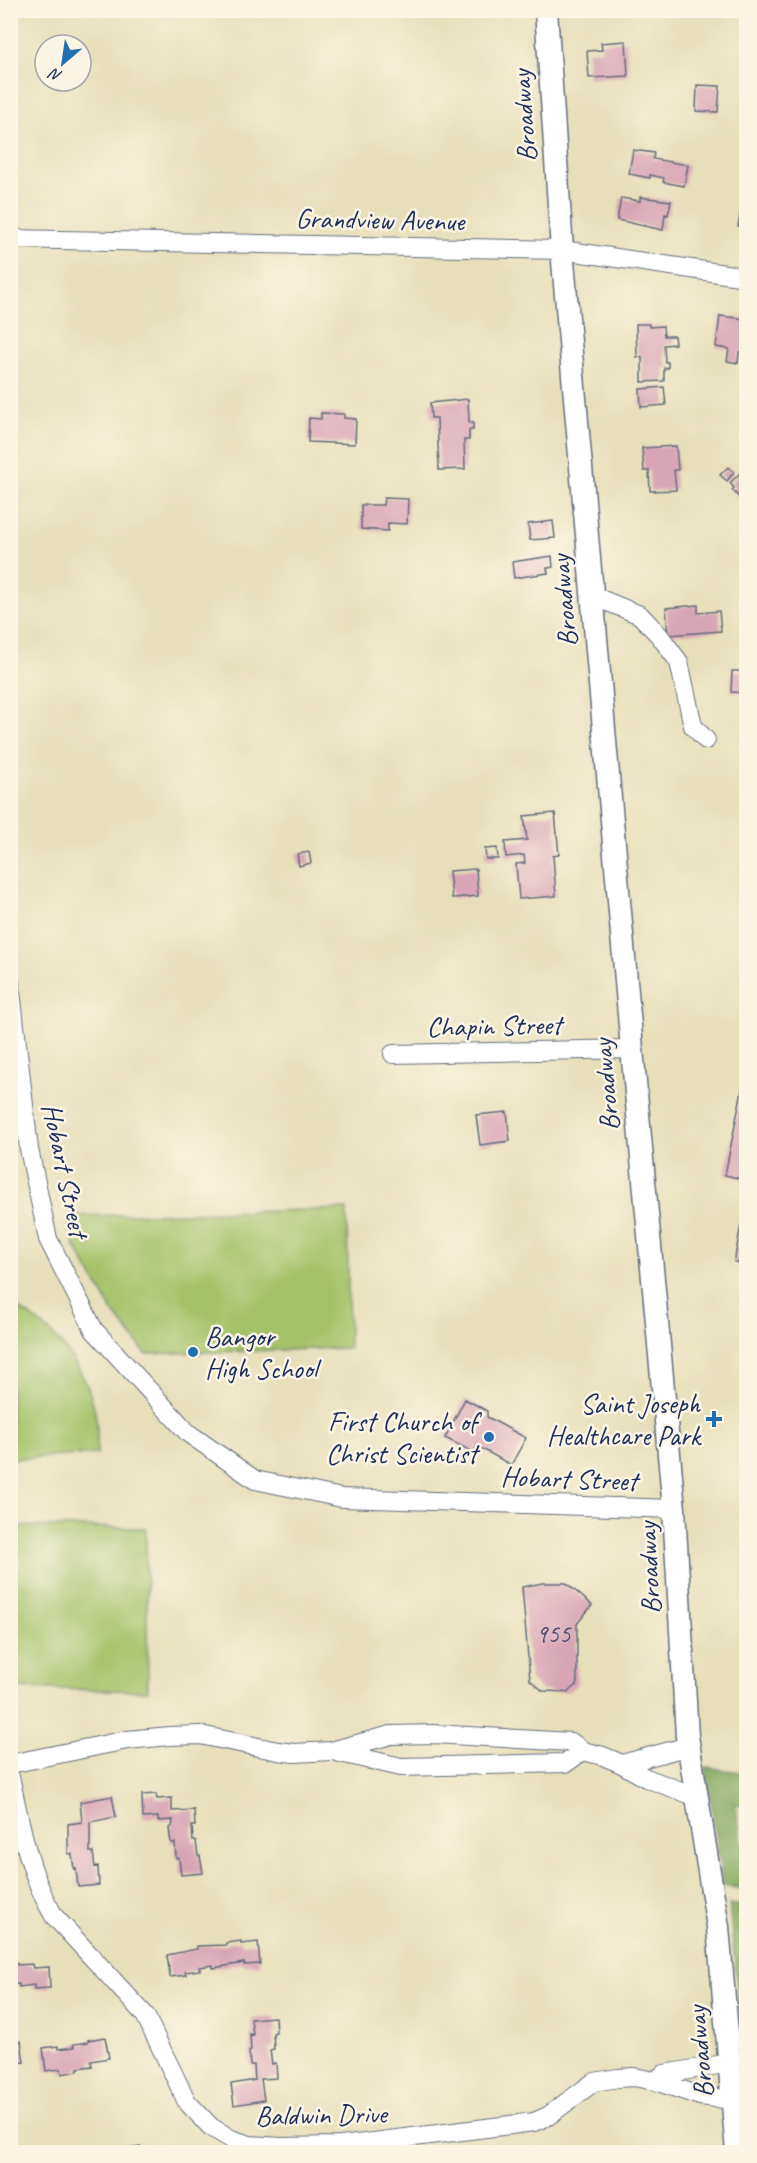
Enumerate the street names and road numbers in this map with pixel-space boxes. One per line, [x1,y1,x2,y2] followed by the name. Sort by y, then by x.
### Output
[503,66,544,163] street label: Broadway
[295,201,467,239] street label: Grandview Avenue
[542,551,585,648] street label: Broadway
[426,1007,565,1044] street label: Chapin Street
[584,1035,627,1132] street label: Broadway
[34,1100,98,1244] street label: Hobart Street
[500,1459,641,1498] street label: Hobart Street
[628,1519,668,1615] street label: Broadway
[678,2002,721,2099] street label: Broadway
[255,2096,389,2133] street label: Baldwin Drive

